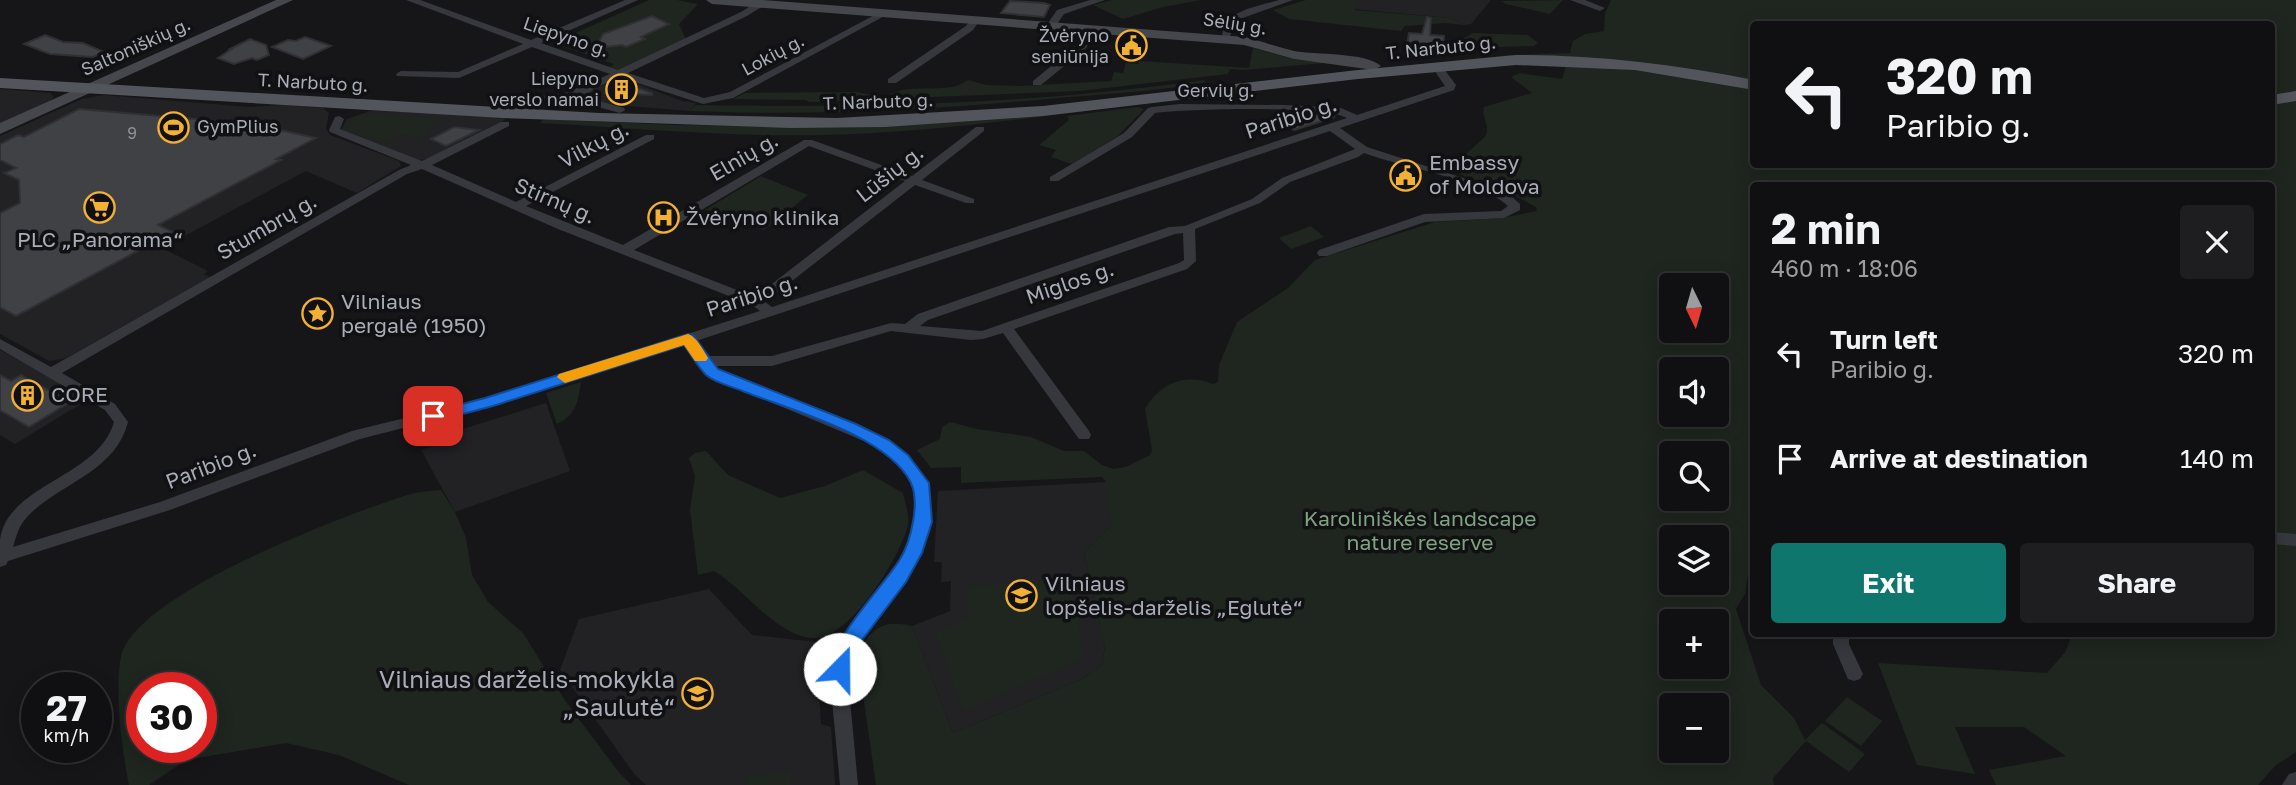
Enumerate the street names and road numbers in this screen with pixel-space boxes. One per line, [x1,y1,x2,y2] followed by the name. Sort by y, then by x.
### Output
[1202,7,1269,39] street label: Sėlių g.
[521,11,612,61] street label: Liepyno g.
[77,12,194,80] street label: Saltoniškių g.
[737,29,808,80] street label: Lokių g.
[1385,30,1497,64] street label: T. Narbuto g.
[257,68,369,96] street label: T. Narbuto g.
[1177,79,1255,101] street label: Gervių g.
[822,88,934,114] street label: T. Narbuto g.
[1242,90,1340,144] street label: Paribio g.
[554,115,633,173] street label: Vilkų g.
[704,126,783,186] street label: Elnių g.
[851,139,928,208] street label: Lūšių g.
[511,171,600,229] street label: Stirnų g.
[212,187,321,265] street label: Stumbrų g.
[1022,255,1117,309] street label: Miglos g.
[703,268,801,322] street label: Paribio g.
[162,436,260,494] street label: Paribio g.

